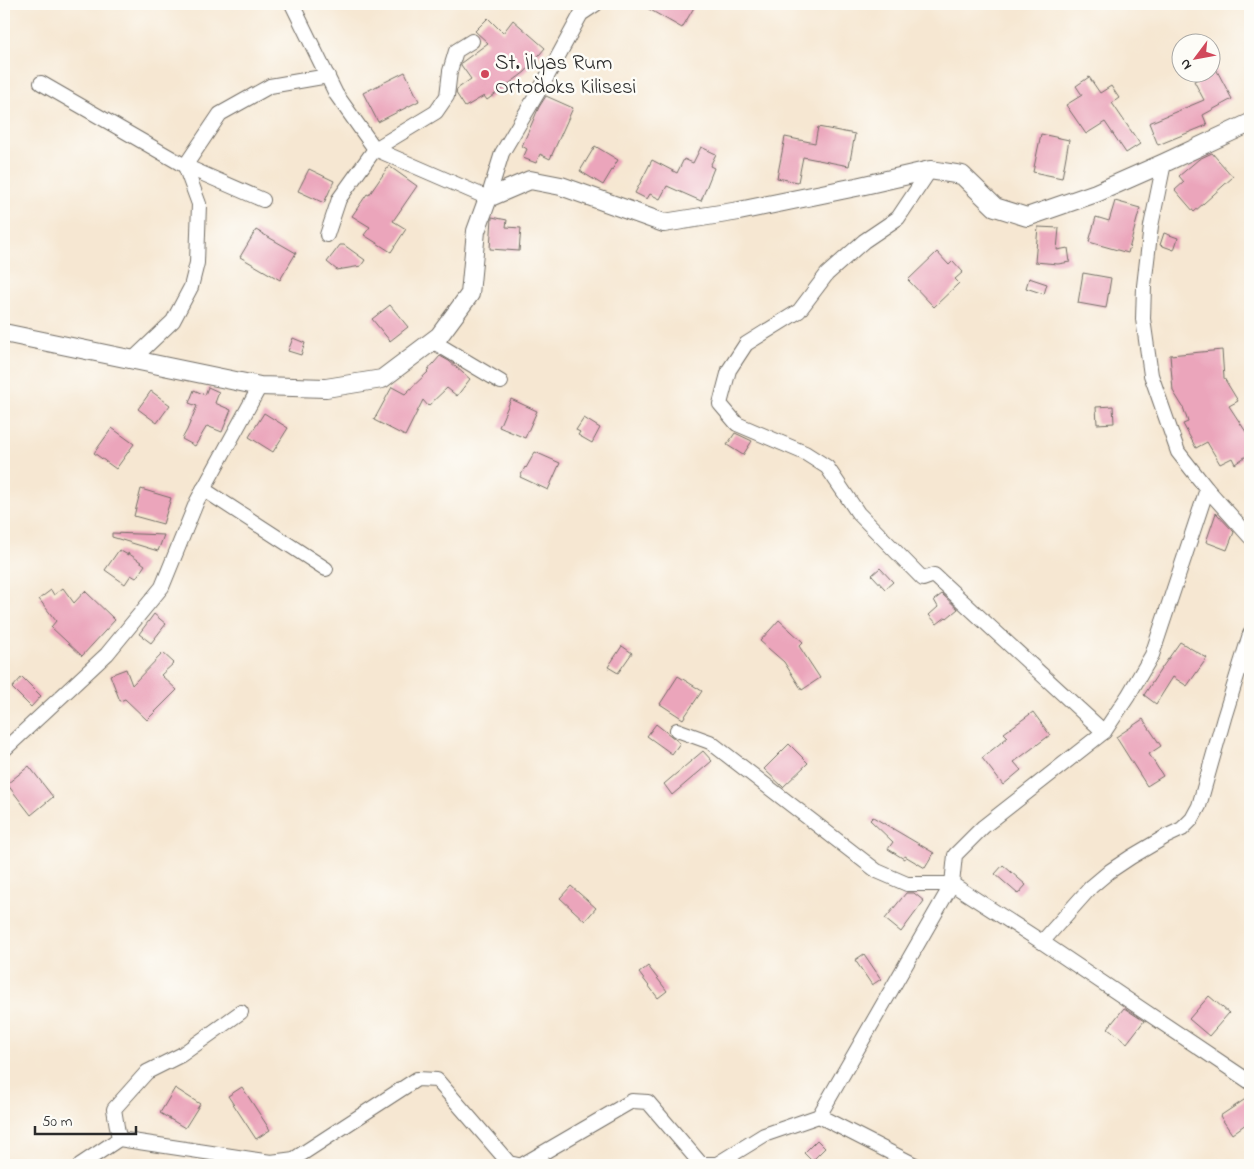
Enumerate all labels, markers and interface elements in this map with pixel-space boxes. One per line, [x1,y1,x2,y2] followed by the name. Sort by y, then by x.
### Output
[1172,32,1222,82] north arrow
[495,49,636,103] place label: St. İlyas Rum Ortodoks Kilisesi
[1175,55,1198,74] text: N
[479,68,491,80] marker: St. İlyas Rum Ortodoks Kilisesi
[35,1104,136,1136] scale bar
[42,1111,73,1133] text: 50 m

